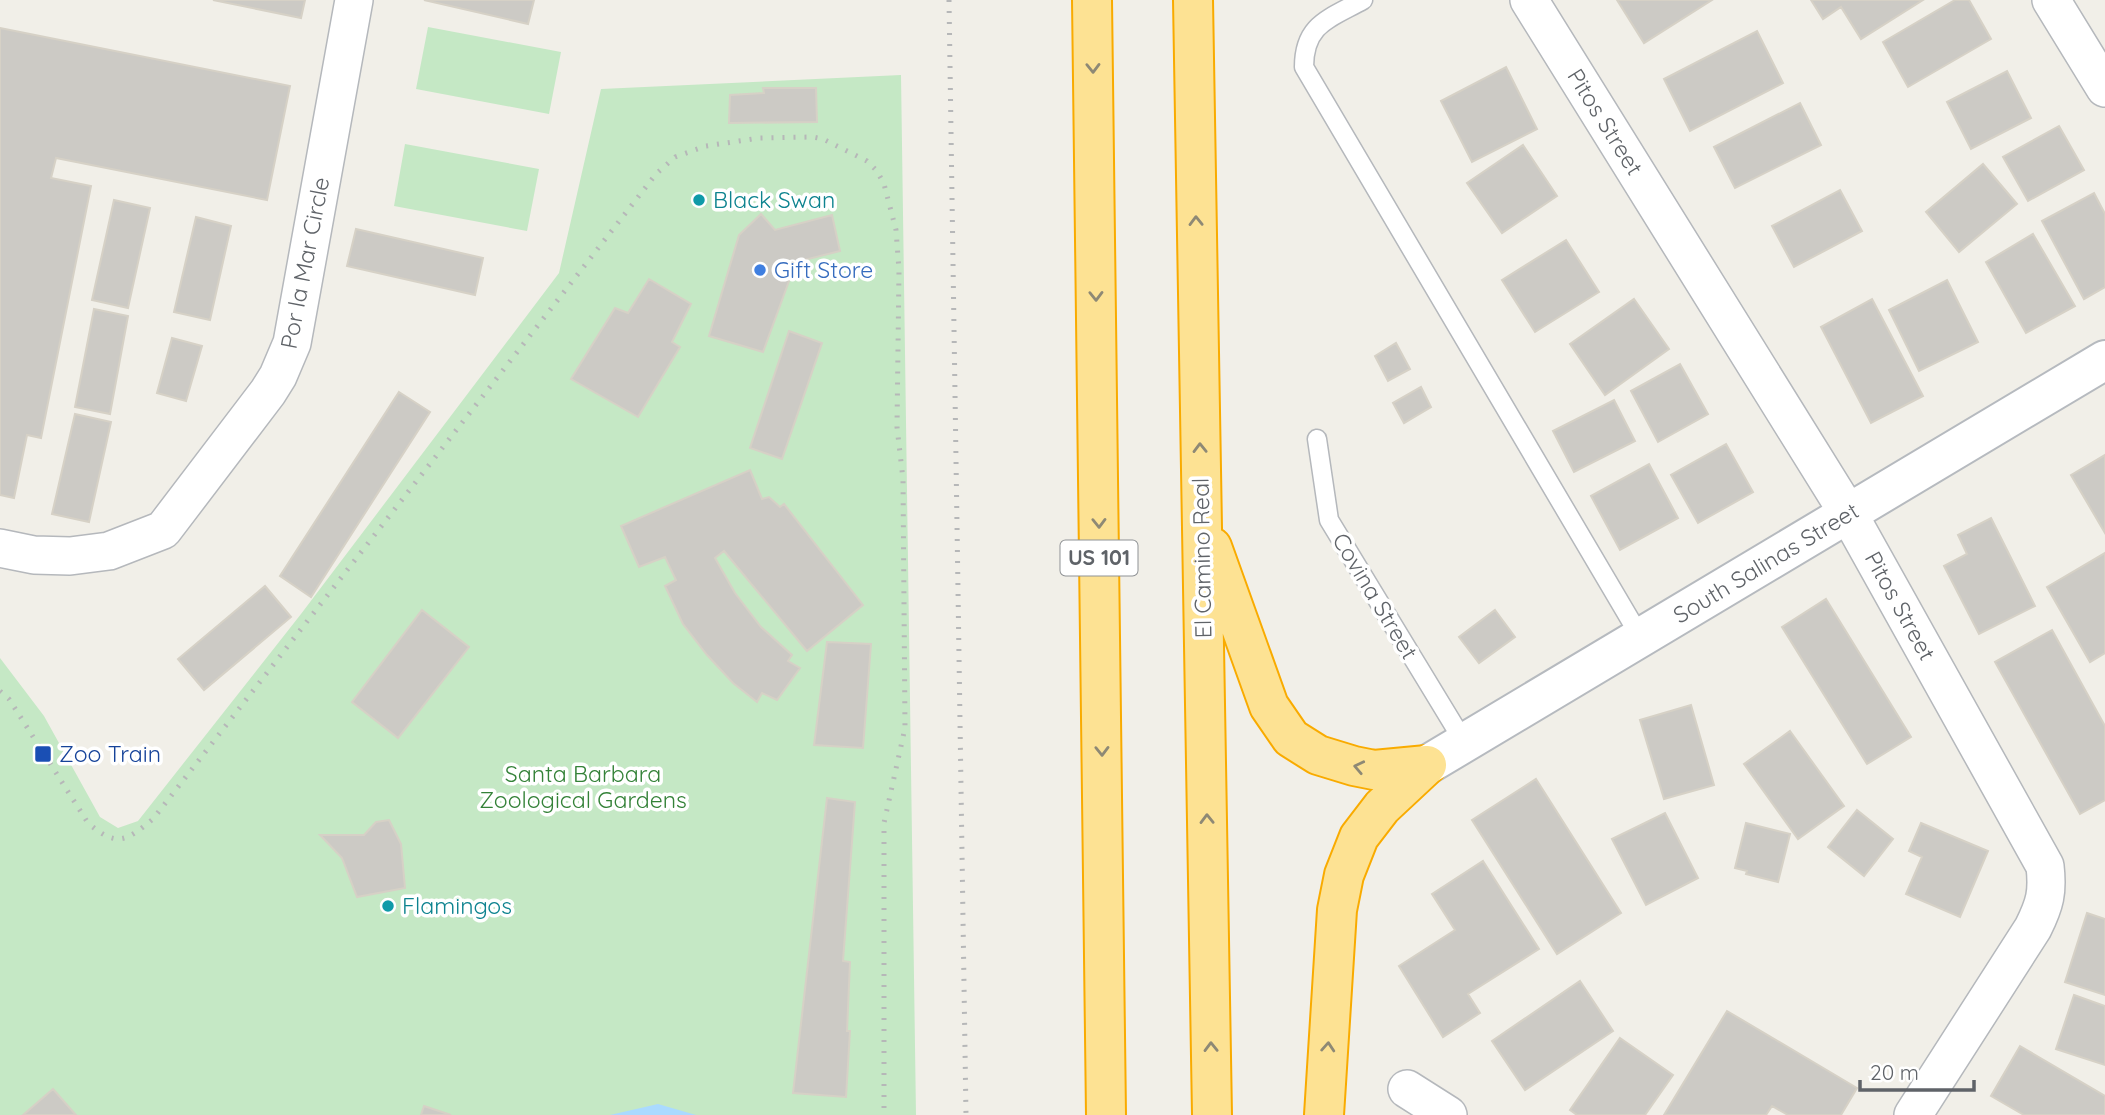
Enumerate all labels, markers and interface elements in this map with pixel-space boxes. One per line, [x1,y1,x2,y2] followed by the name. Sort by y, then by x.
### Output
[1085,63,1101,74] one-way arrow
[1561,63,1650,181] street label: Pitos Street
[274,175,335,351] street label: Por la Mar Circle
[713,185,835,214] place label: Black Swan
[691,192,707,208] marker: Black Swan
[1189,215,1204,226] one-way arrow
[774,255,873,284] place label: Gift Store
[752,262,768,278] marker: Gift Store
[1088,291,1104,301] one-way arrow
[1193,443,1208,454] one-way arrow
[1186,477,1217,639] street label: El Camino Real
[1668,496,1864,629] street label: South Salinas Street
[1091,518,1107,529] one-way arrow
[1326,527,1425,664] street label: Covina Street
[1060,540,1138,576] road number: US 101
[1859,546,1942,665] street label: Pitos Street
[59,739,161,768] place label: Zoo Train
[33,744,53,764] marker: Zoo Train
[1094,746,1110,756] one-way arrow
[479,759,687,814] park label: Santa Barbara Zoological Gardens
[1353,760,1365,775] one-way arrow
[1199,814,1215,824] one-way arrow
[402,891,512,920] place label: Flamingos
[380,898,396,914] marker: Flamingos
[1203,1041,1219,1052] one-way arrow
[1321,1041,1336,1052] one-way arrow
[1860,1048,1974,1092] scale bar
[1870,1059,1919,1085] text: 20 m

